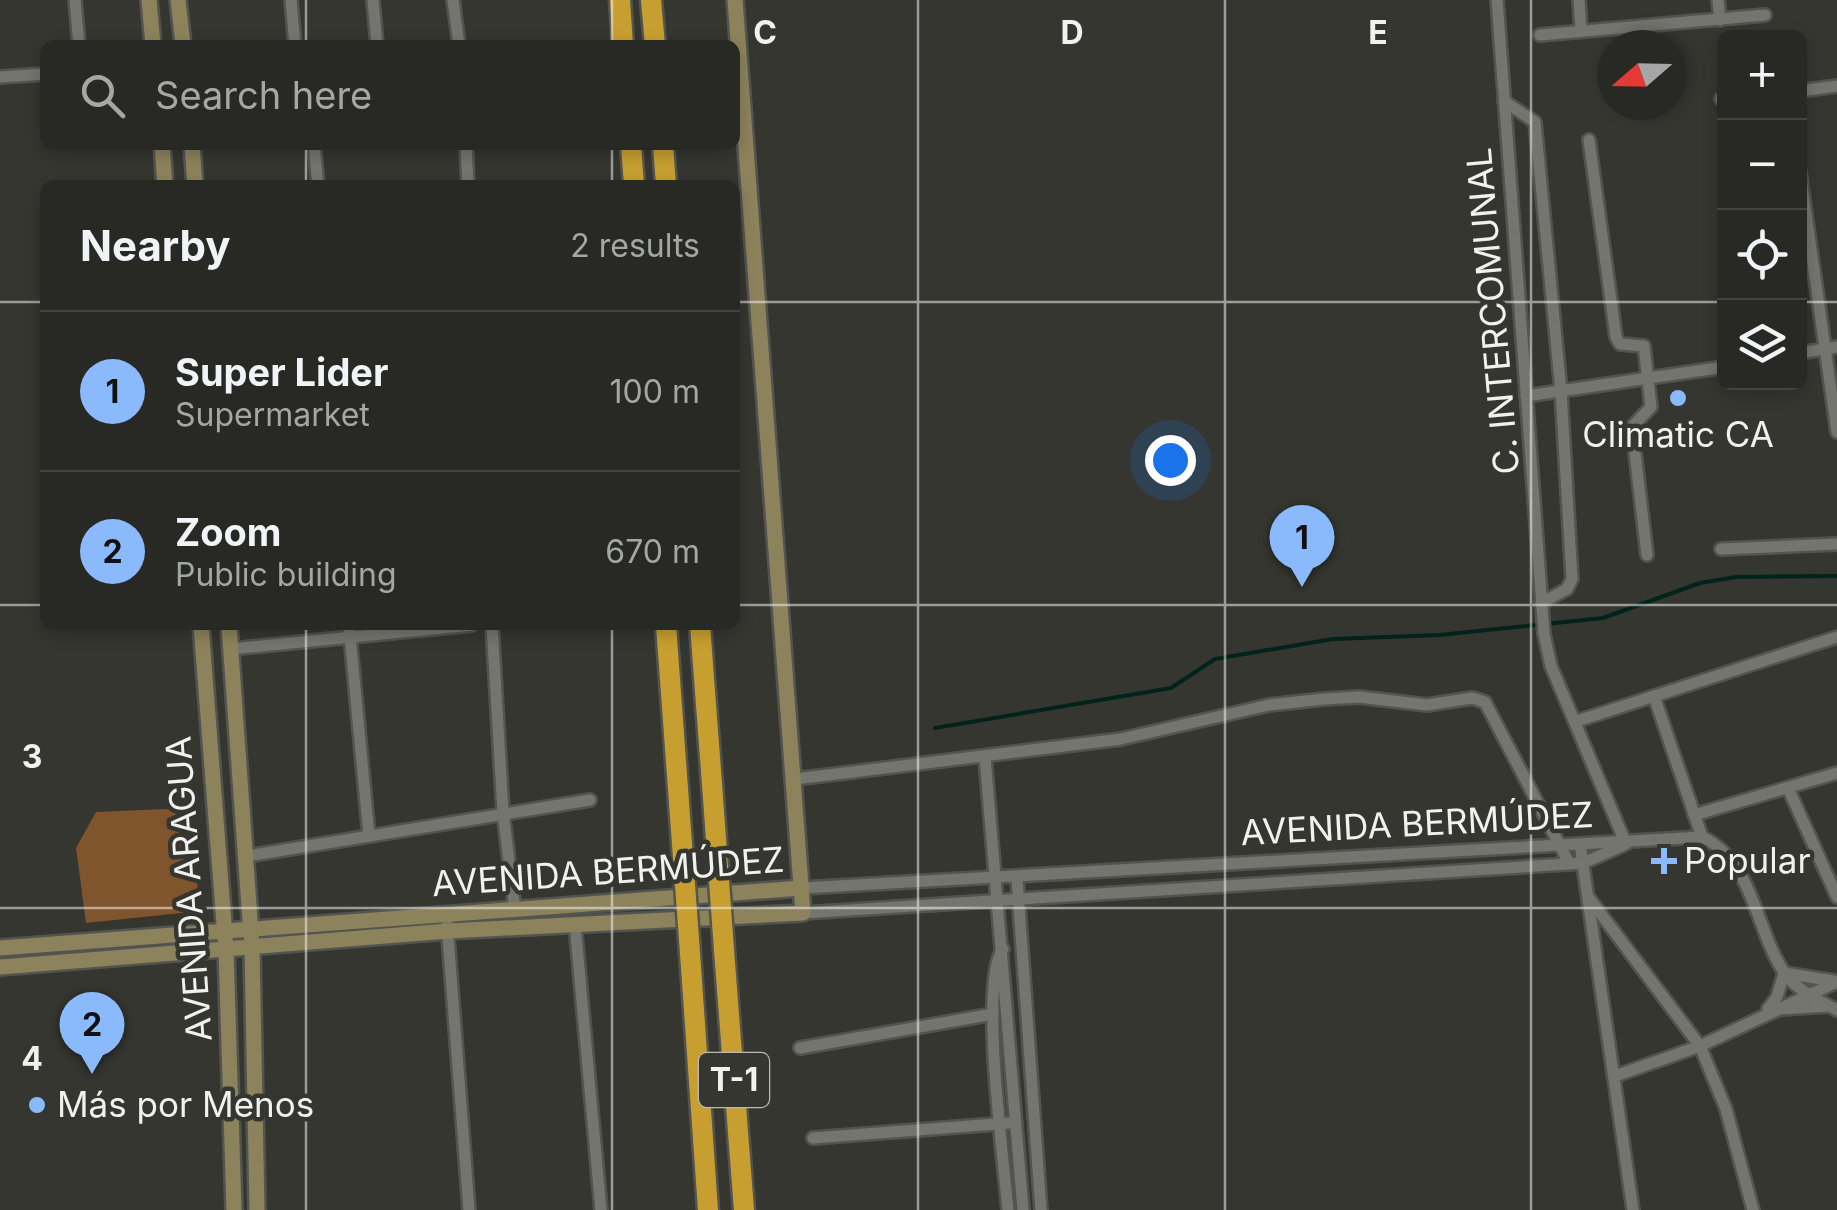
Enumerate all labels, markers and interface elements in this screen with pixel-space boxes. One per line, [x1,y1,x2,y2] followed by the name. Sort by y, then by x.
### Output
[753,13,777,52] text: C
[1060,13,1084,52] text: D
[1368,13,1388,52] text: E
[1597,30,1687,120] north arrow
[1717,30,1807,390] map controls
[1717,30,1807,120] button: +
[40,40,740,150] search box
[75,68,130,123] icon: search
[155,72,372,118] text: Search here
[1717,120,1807,210] button: −
[1457,146,1527,476] street label: C. INTERCOMUNAL
[1717,210,1807,300] button: locate
[80,220,231,271] text: Nearby
[570,226,700,265] text: 2 results
[1717,300,1807,390] button: layers
[175,349,388,395] text: Super Lider
[106,372,119,411] text: 1
[610,372,700,411] text: 100 m
[1667,387,1689,409] marker: Climatic CA
[175,395,370,434] text: Supermarket
[1582,413,1774,455] place label: Climatic CA
[1145,435,1196,486] your location
[1270,504,1334,587] pin: 1
[175,509,282,555] text: Zoom
[102,532,123,571] text: 2
[605,532,700,571] text: 670 m
[175,555,397,594] text: Public building
[156,735,220,1043] street label: AVENIDA ARAGUA
[22,737,42,776] text: 3
[1239,793,1594,853] street label: AVENIDA BERMÚDEZ
[430,838,786,904] street label: AVENIDA BERMÚDEZ
[1684,839,1811,881] place label: Popular
[1653,850,1675,872] marker: Popular
[59,992,124,1074] pin: 2
[21,1039,43,1078] text: 4
[699,1053,769,1107] road number: T-1
[57,1083,314,1125] place label: Más por Menos
[26,1094,48,1116] marker: Más por Menos

